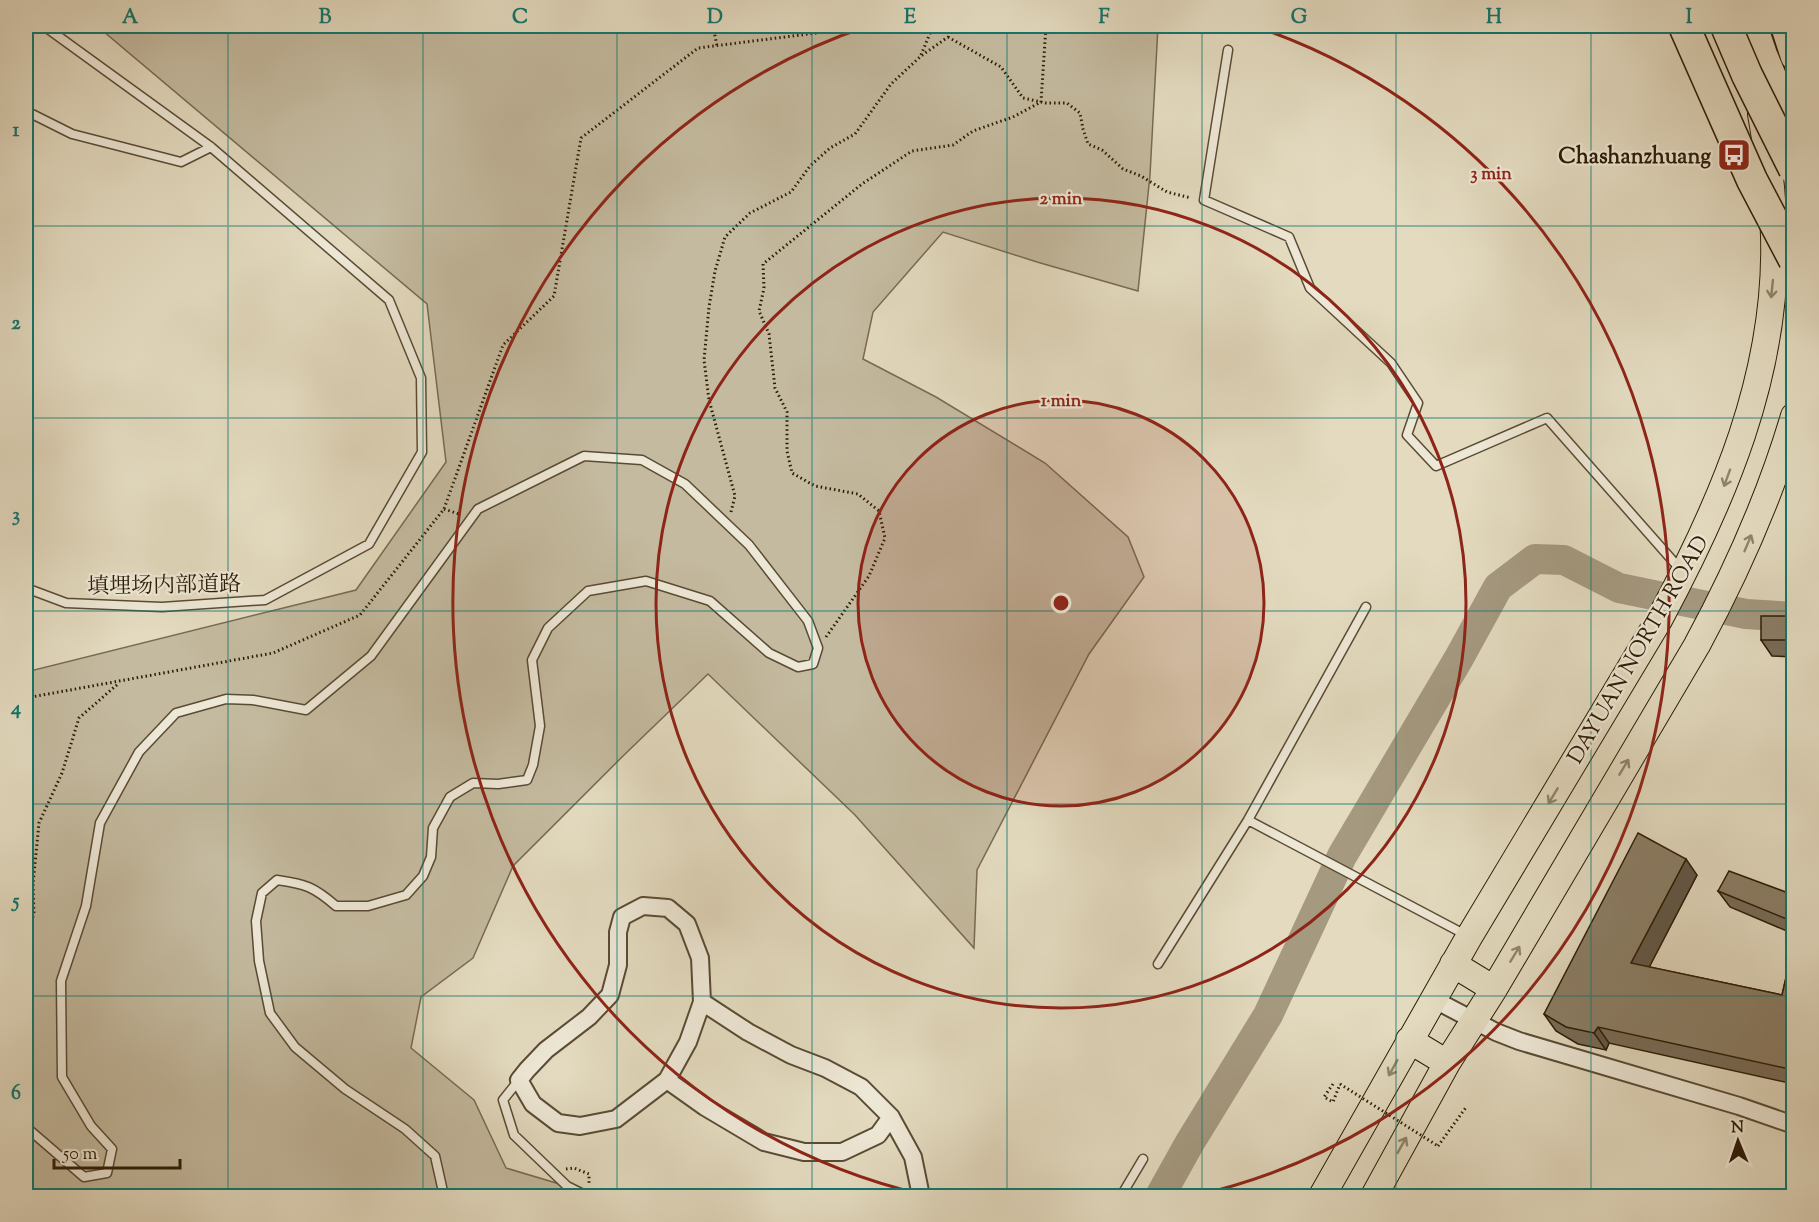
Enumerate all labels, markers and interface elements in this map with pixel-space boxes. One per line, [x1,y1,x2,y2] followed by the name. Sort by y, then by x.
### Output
[122,4,139,33] text: A
[319,4,332,33] text: B
[512,4,528,33] text: C
[707,4,723,33] text: D
[904,4,917,33] text: E
[1098,4,1110,33] text: F
[1291,4,1308,33] text: G
[1486,4,1502,33] text: H
[1686,4,1693,33] text: I
[13,117,20,146] text: 1
[1716,137,1752,173] bus stop icon: Chashanzhuang
[1558,142,1711,174] place label: Chashanzhuang
[1470,162,1512,188] text: 3 min
[1040,187,1083,213] text: 2 min
[1766,279,1777,299] one-way arrow
[11,310,21,339] text: 2
[1041,389,1082,415] text: 1 min
[1721,468,1732,487] one-way arrow
[12,502,20,531] text: 3
[1561,530,1718,771] street label: DAYUAN NORTH ROAD
[1743,535,1754,553] one-way arrow
[87,570,241,604] street label: 填埋场内部道路
[1051,593,1071,613] centre of rings
[10,695,21,724] text: 4
[1619,759,1631,776] one-way arrow
[1547,787,1559,804] one-way arrow
[11,888,20,917] text: 5
[1509,946,1521,963] one-way arrow
[1387,1059,1399,1076] one-way arrow
[11,1080,21,1109] text: 6
[1708,1111,1768,1171] north arrow
[1731,1117,1745,1140] text: N
[54,1132,180,1170] scale bar
[1397,1137,1409,1154] one-way arrow
[62,1142,98,1168] text: 50 m

